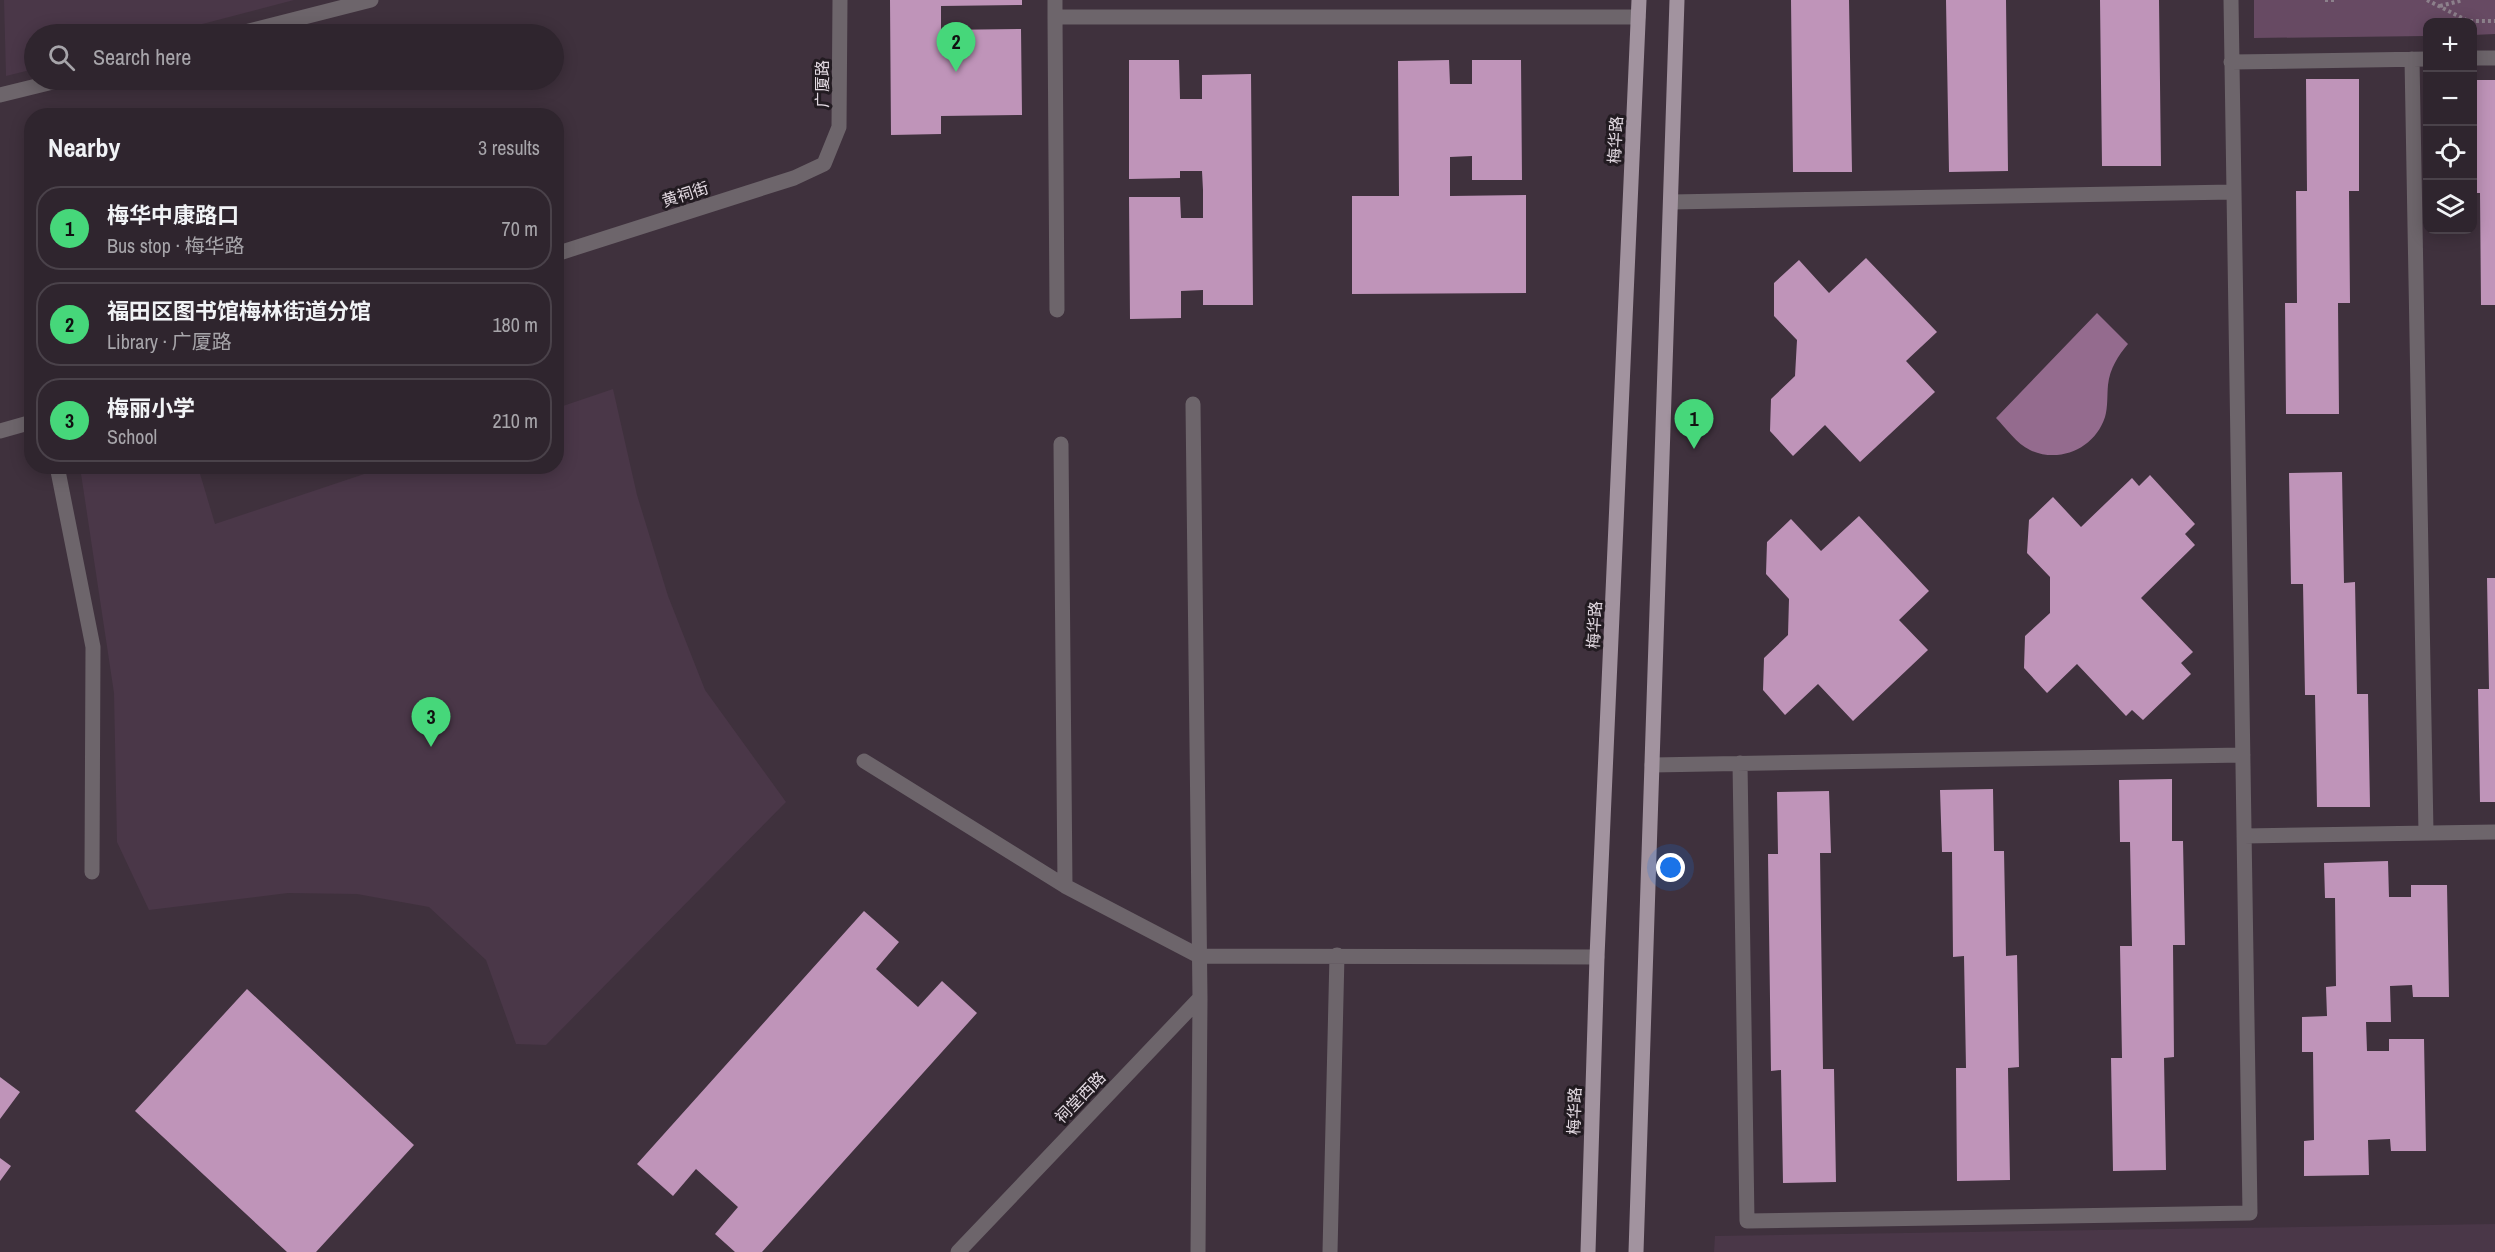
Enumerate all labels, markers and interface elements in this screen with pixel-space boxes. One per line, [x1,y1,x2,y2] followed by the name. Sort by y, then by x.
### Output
[2423,18,2477,234] map controls
[2423,18,2477,72] button: +
[936,22,976,72] pin: 2
[24,24,564,90] search box
[45,41,78,74] icon: search
[93,42,191,72] text: Search here
[811,60,833,108] street label: 广厦路
[2423,72,2477,126] button: −
[1603,115,1627,165] street label: 梅华路
[2423,126,2477,180] button: locate
[48,130,120,165] text: Nearby
[478,134,540,161] text: 3 results
[659,176,711,212] street label: 黄祠街
[2423,180,2477,234] button: layers
[107,200,239,230] text: 梅华中康路口
[65,215,74,242] text: 1
[502,215,538,242] text: 70 m
[107,232,245,259] text: Bus stop · 梅华路
[107,296,371,326] text: 福田区图书馆梅林街道分馆
[65,311,74,338] text: 2
[492,311,538,338] text: 180 m
[107,328,232,355] text: Library · 广厦路
[107,393,195,423] text: 梅丽小学
[1674,400,1714,449] pin: 1
[65,407,74,434] text: 3
[492,407,538,434] text: 210 m
[107,423,157,450] text: School
[1582,600,1606,650] street label: 梅华路
[412,698,450,747] pin: 3
[1656,853,1685,882] your location
[1050,1066,1110,1128] street label: 祠堂西路
[1562,1087,1586,1135] street label: 梅华路

